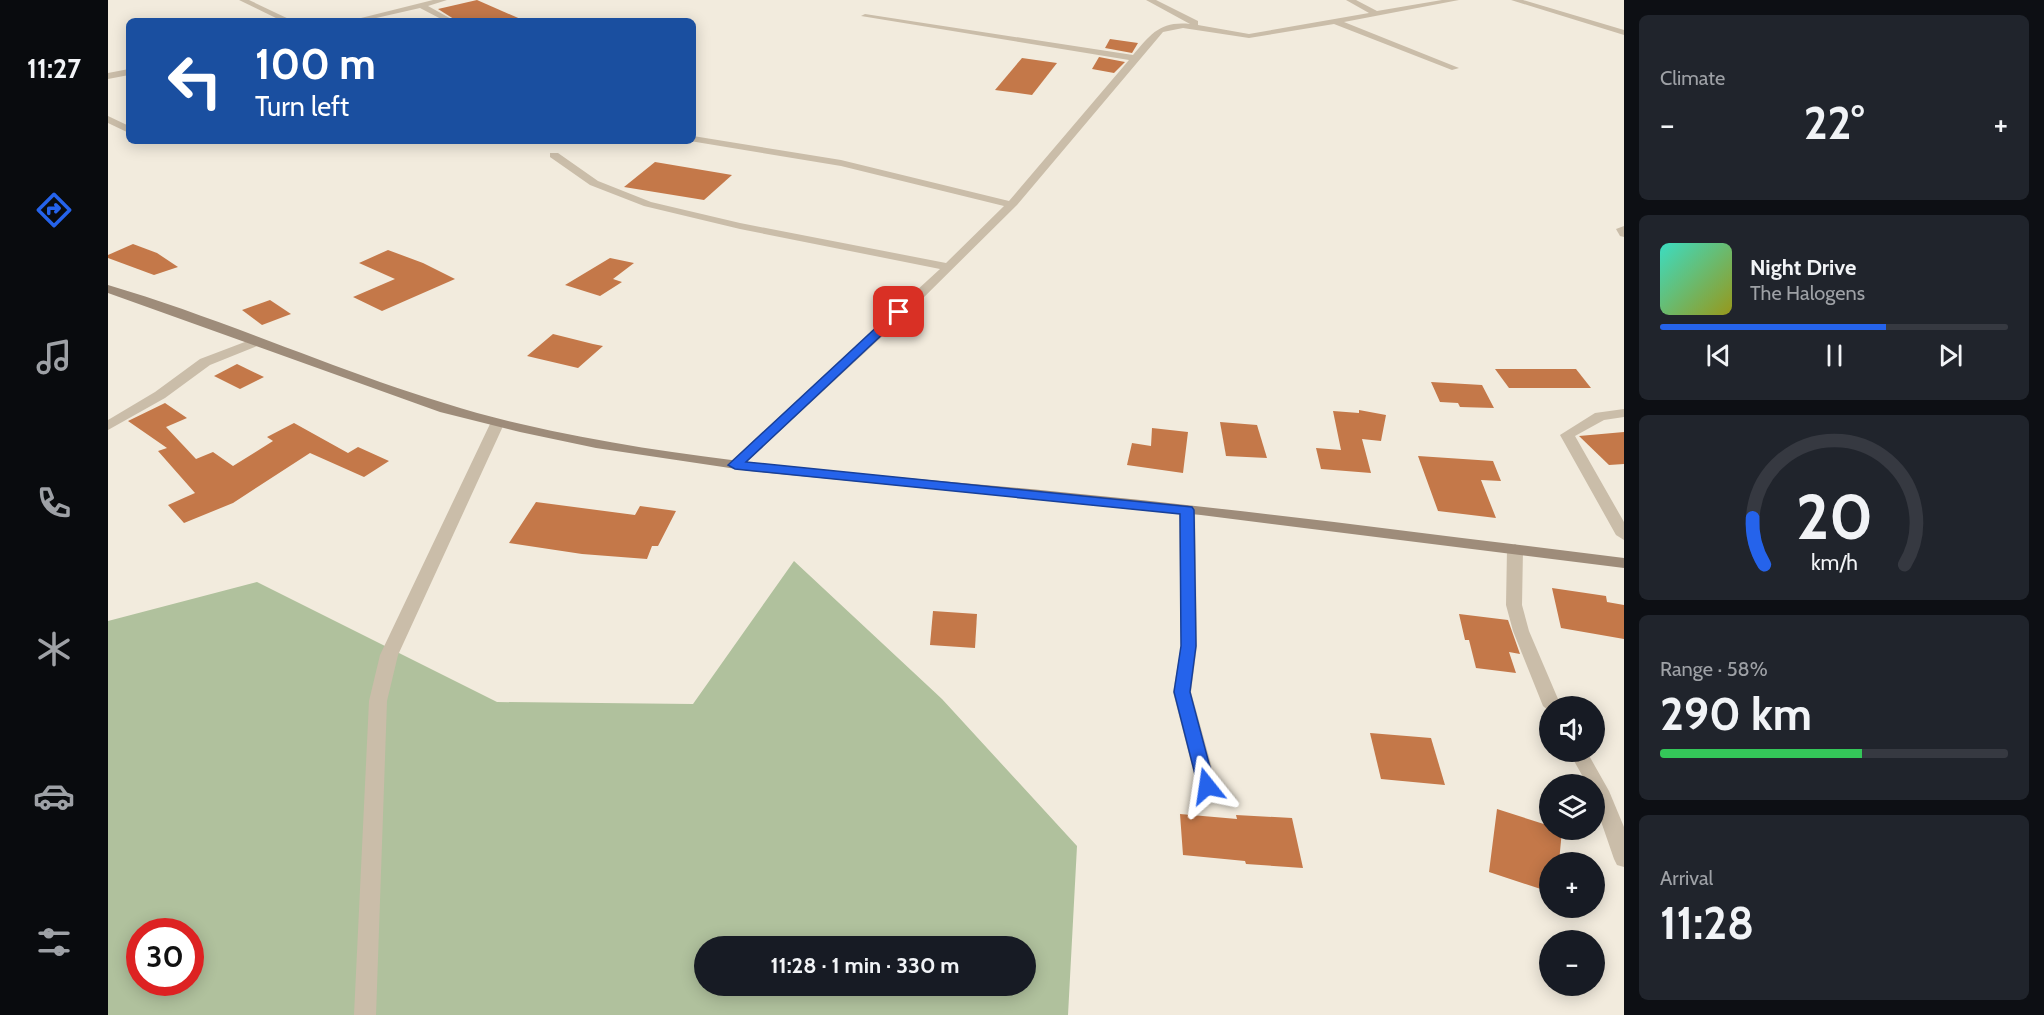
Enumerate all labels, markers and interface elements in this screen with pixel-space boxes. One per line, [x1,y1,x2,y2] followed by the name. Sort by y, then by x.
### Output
[255,38,376,90] text: 100 m
[156,42,234,120] icon: left
[27,52,81,85] text: 11:27
[1660,66,1725,90] text: Climate
[255,90,349,123] text: Turn left
[1804,96,1864,150] text: 22°
[1660,104,1675,144] text: −
[1993,104,2008,144] text: +
[33,189,75,231] icon: directions
[1750,254,1856,281] text: Night Drive
[1750,281,1865,305] text: The Halogens
[873,286,924,337] pin
[882,295,915,328] icon: arrive
[33,336,75,378] icon: music
[1702,339,1735,372] icon: previous
[1818,339,1851,372] icon: pause
[1934,339,1967,372] icon: next
[1795,479,1873,555] text: 20
[33,482,75,524] icon: phone
[1811,549,1857,575] text: km/h
[33,628,75,670] icon: climate
[1660,657,1768,681] text: Range · 58%
[1660,687,1812,741] text: 290 km
[1539,696,1605,996] map controls
[1539,696,1605,762] button: sound
[1175,754,1239,818] position arrow
[1539,774,1605,840] button: layers
[33,775,75,817] icon: car
[1539,852,1605,918] button: +
[1660,866,1713,890] text: Arrival
[1660,896,1754,950] text: 11:28
[126,918,204,996] speed limit sign: 30
[33,921,75,963] icon: filters
[1539,930,1605,996] button: −
[771,952,959,979] text: 11:28 · 1 min · 330 m

